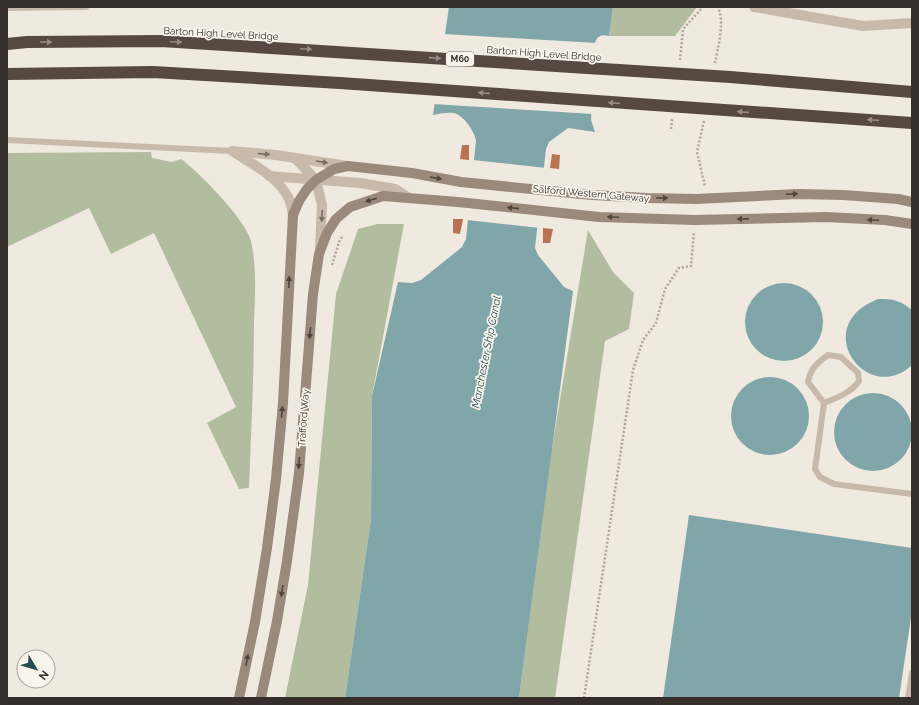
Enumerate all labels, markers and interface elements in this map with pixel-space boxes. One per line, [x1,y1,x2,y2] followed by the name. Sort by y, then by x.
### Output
[163,25,279,42] street label: Barton High Level Bridge
[170,38,182,45] one-way arrow
[40,39,53,45] one-way arrow
[486,44,602,63] street label: Barton High Level Bridge
[300,46,312,53] one-way arrow
[446,52,474,66] road number: M60
[429,54,441,61] one-way arrow
[478,90,490,97] one-way arrow
[608,99,620,106] one-way arrow
[737,108,749,115] one-way arrow
[867,116,879,123] one-way arrow
[258,151,270,157] one-way arrow
[316,159,328,165] one-way arrow
[430,175,442,181] one-way arrow
[532,183,650,204] street label: Salford Western Gateway
[786,191,798,198] one-way arrow
[656,195,669,201] one-way arrow
[364,197,376,203] one-way arrow
[507,204,519,211] one-way arrow
[318,210,325,222] one-way arrow
[606,214,619,220] one-way arrow
[736,216,749,222] one-way arrow
[867,216,879,223] one-way arrow
[285,276,292,288] one-way arrow
[469,295,504,409] water label: Manchester Ship Canal
[307,327,313,339] one-way arrow
[296,388,311,447] street label: Trafford Way
[279,406,285,418] one-way arrow
[296,457,303,469] one-way arrow
[278,585,284,597] one-way arrow
[16,649,56,689] north arrow
[244,654,250,666] one-way arrow
[36,668,51,682] text: N

